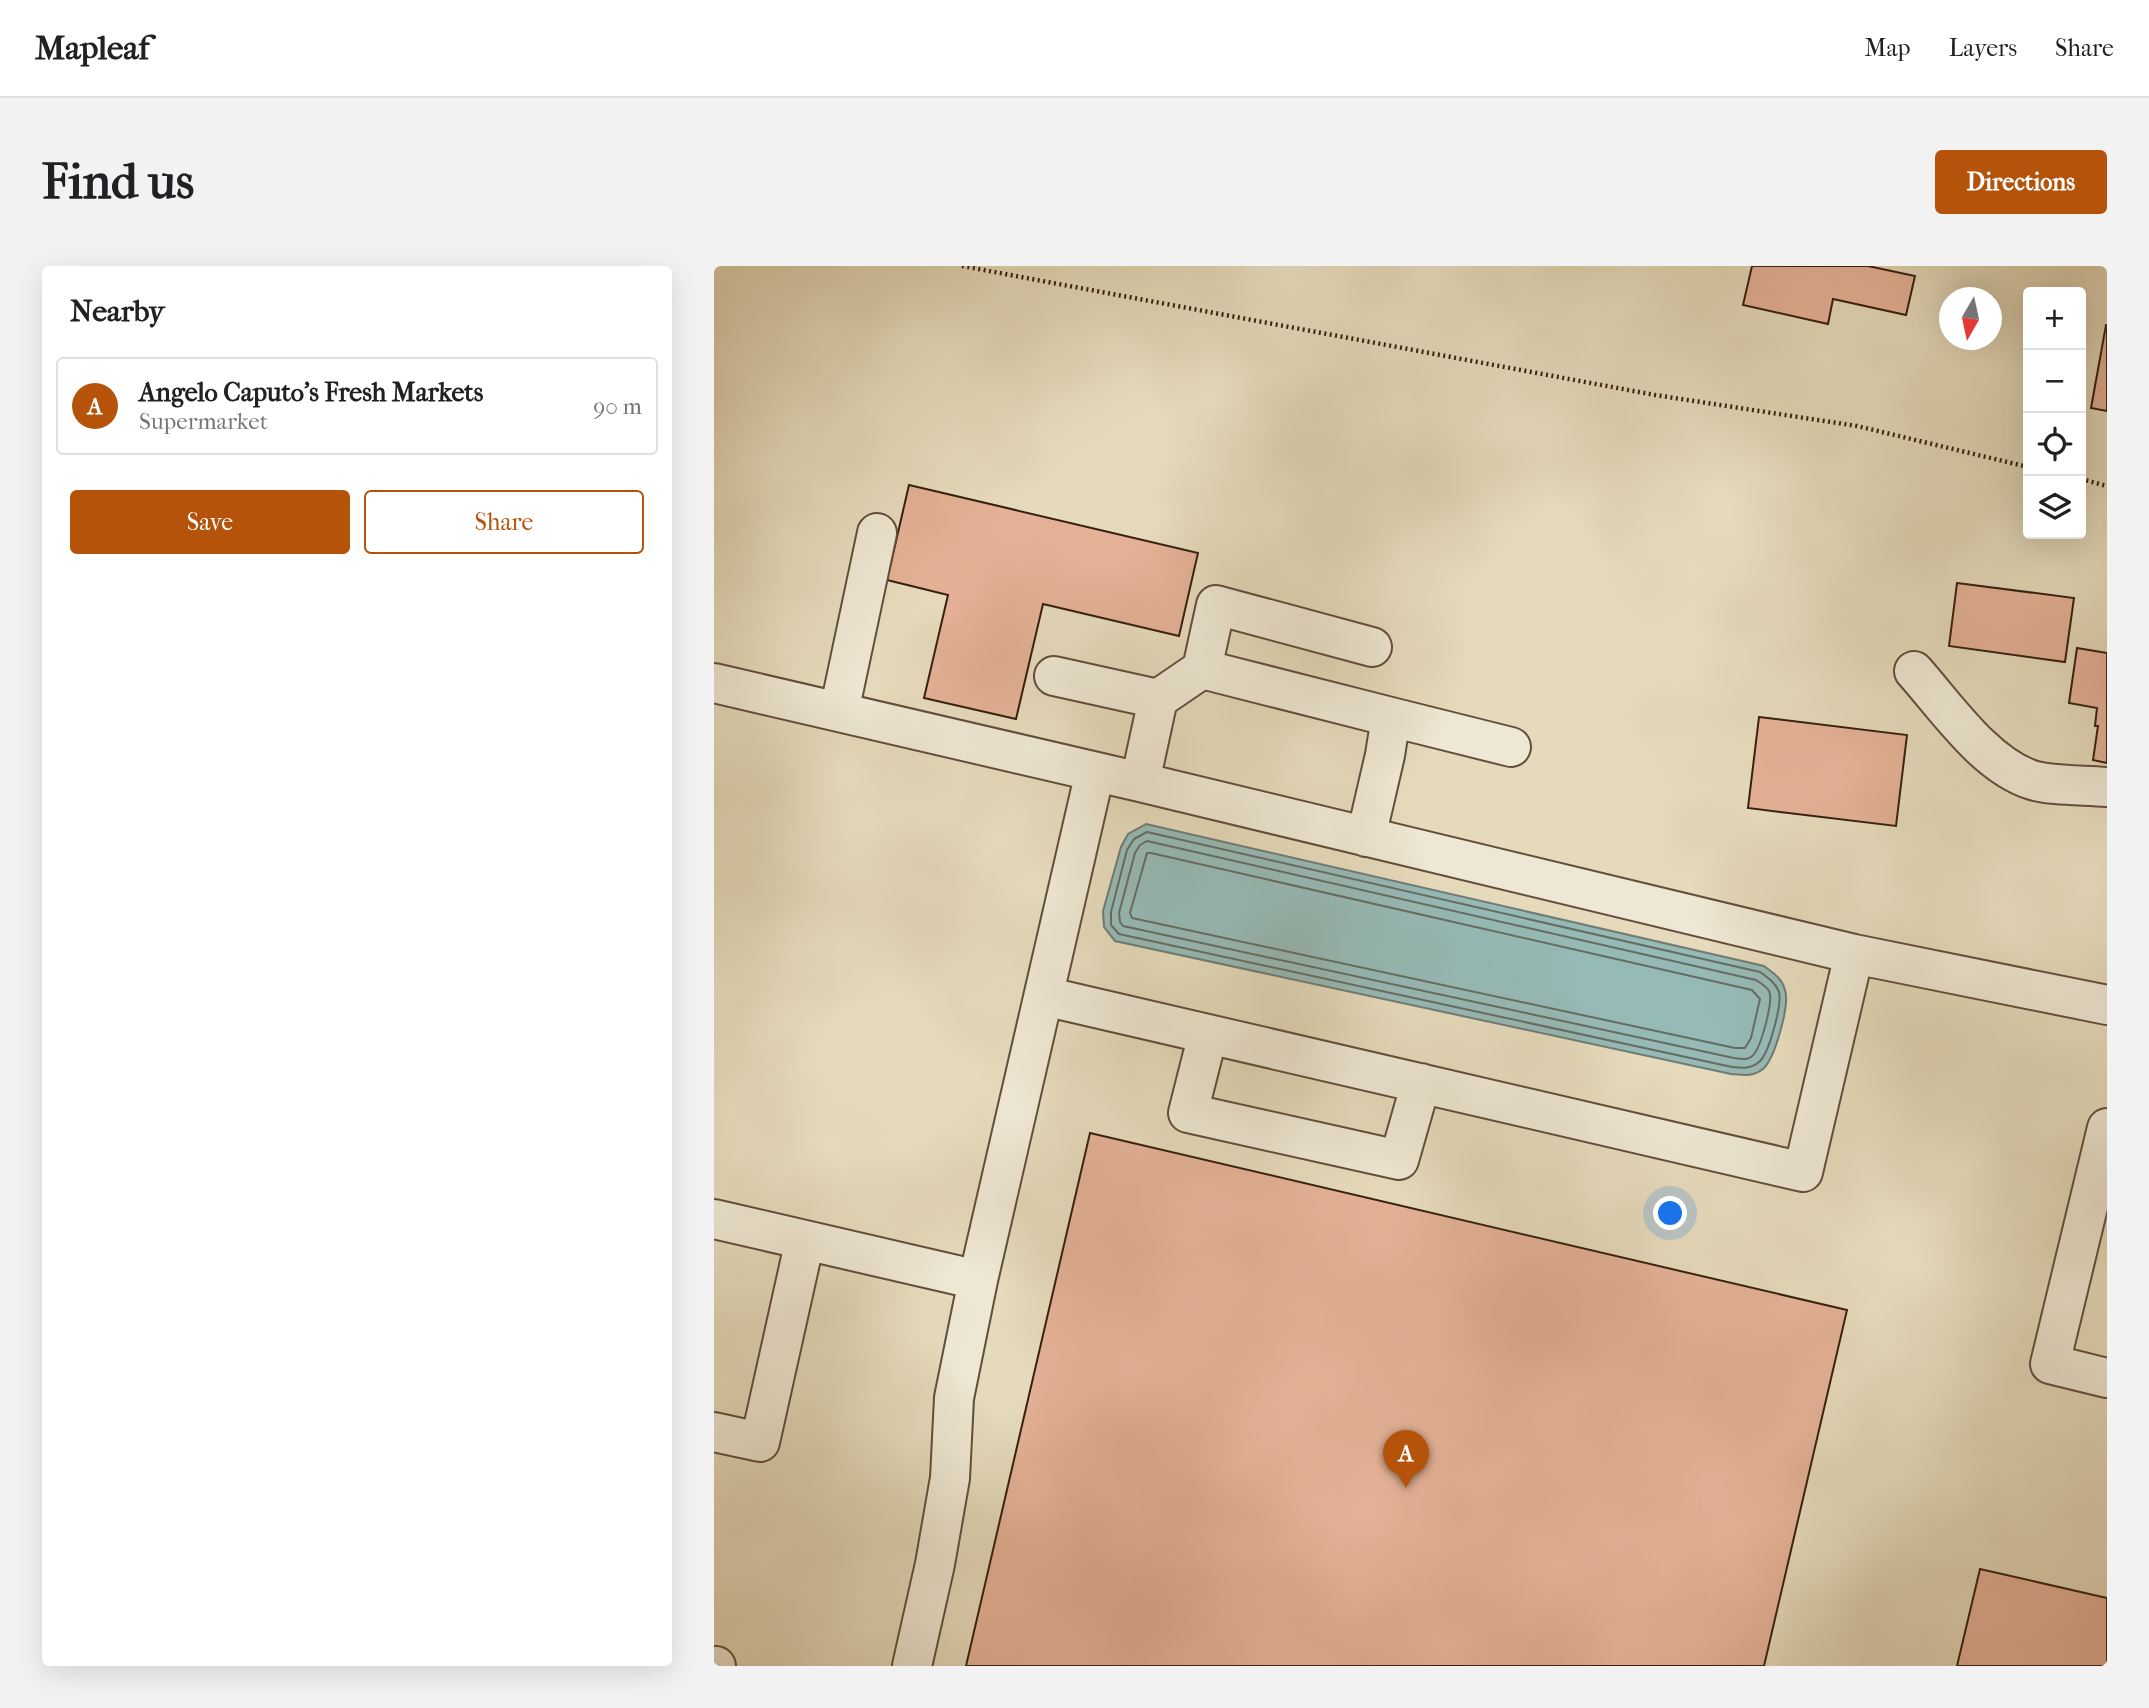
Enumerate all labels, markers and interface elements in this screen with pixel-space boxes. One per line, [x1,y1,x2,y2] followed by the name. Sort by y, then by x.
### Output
[35,29,149,68] text: Mapleaf
[1865,34,1911,62] text: Map
[1949,34,2017,62] text: Layers
[2055,34,2114,62] text: Share
[1935,150,2107,214] button: Directions
[42,153,194,211] text: Find us
[1939,287,2002,350] north arrow
[2023,287,2086,539] map controls
[2023,287,2086,350] button: +
[70,294,165,329] text: Nearby
[2023,350,2086,413] button: −
[139,377,483,408] text: Angelo Caputo's Fresh Markets
[88,393,102,420] text: A
[593,393,642,420] text: 90 m
[139,408,268,435] text: Supermarket
[2023,413,2086,476] button: locate
[2023,476,2086,539] button: layers
[70,490,350,554] button: Save
[364,490,644,554] button: Share
[1653,1196,1687,1230] your location
[1383,1430,1429,1488] pin: A

